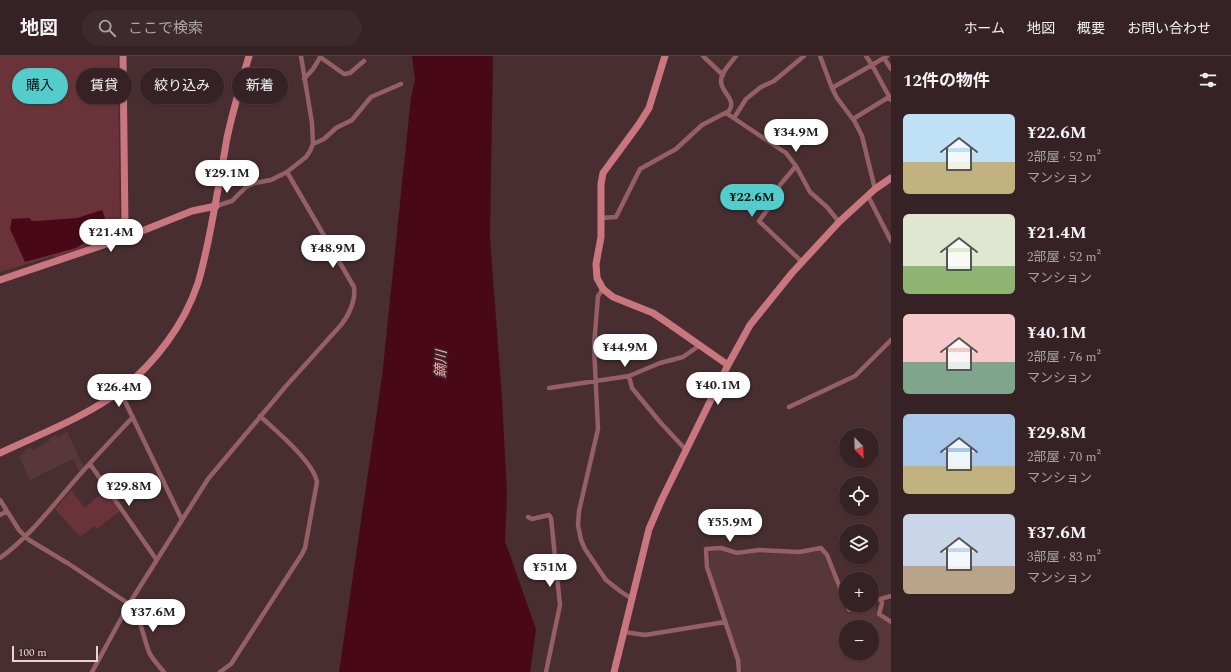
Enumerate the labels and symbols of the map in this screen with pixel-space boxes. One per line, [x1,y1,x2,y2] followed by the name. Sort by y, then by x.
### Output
[763,119,829,153] pin: ¥34.9M
[194,160,260,194] pin: ¥29.1M
[719,184,785,218] pin: ¥22.6M
[78,219,144,253] pin: ¥21.4M
[300,235,366,269] pin: ¥48.9M
[592,334,658,368] pin: ¥44.9M
[430,348,452,378] water label: 鏑川
[685,372,751,406] pin: ¥40.1M
[86,374,152,408] pin: ¥26.4M
[839,428,879,468] north arrow
[96,473,162,507] pin: ¥29.8M
[697,509,763,543] pin: ¥55.9M
[526,554,574,588] pin: ¥51M
[120,599,186,633] pin: ¥37.6M
[12,644,98,663] scale bar

